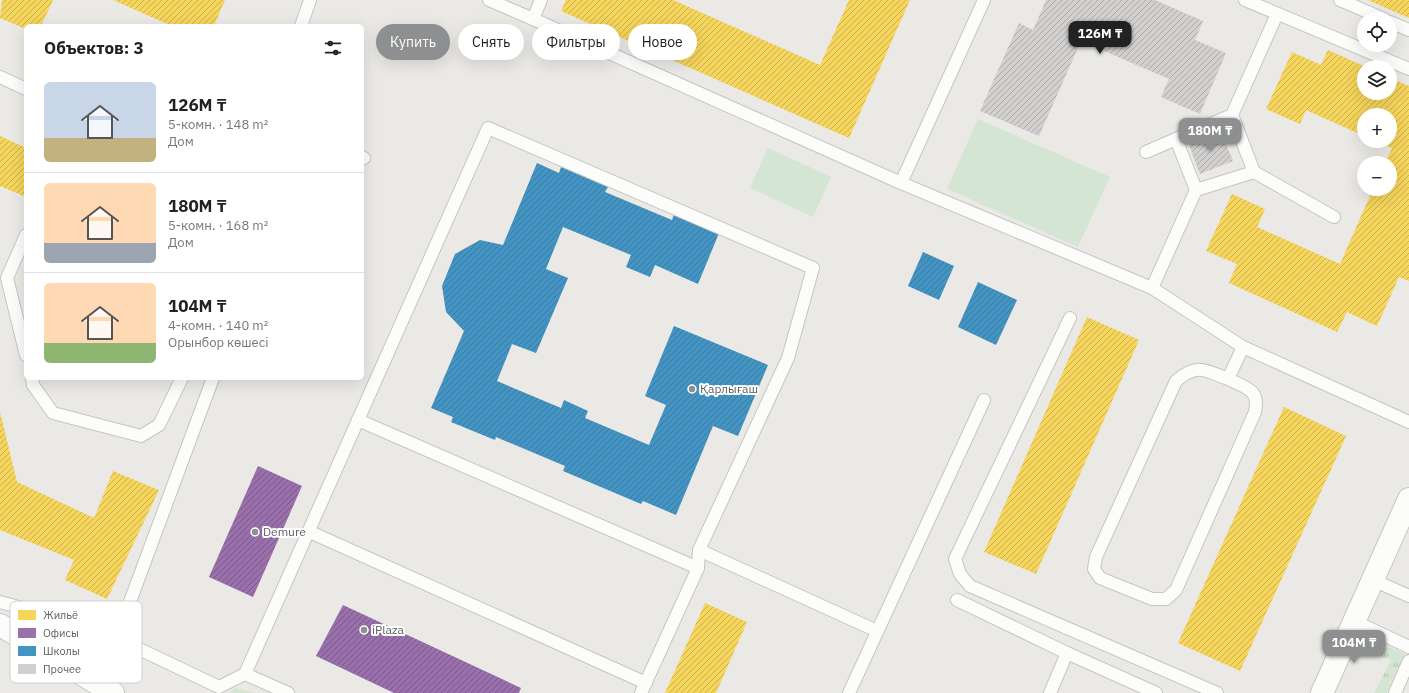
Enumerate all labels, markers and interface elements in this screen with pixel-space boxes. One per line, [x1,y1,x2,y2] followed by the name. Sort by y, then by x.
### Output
[1357,12,1397,196] map controls
[1357,12,1397,52] button: locate
[1067,21,1133,55] pin: 126M ₸
[376,24,450,60] chip: Купить
[458,24,524,60] chip: Снять
[532,24,620,60] chip: Фильтры
[628,24,697,60] chip: Новое
[1078,25,1122,42] text: 126M ₸
[44,37,144,59] text: Объектов: 3
[322,37,344,59] icon: filters
[1357,60,1397,100] button: layers
[168,94,227,116] text: 126M ₸
[76,98,124,146] icon: home
[1357,108,1397,148] button: +
[168,116,268,133] text: 5-комн. · 148 m²
[1177,118,1243,152] pin: 180M ₸
[1188,122,1232,139] text: 180M ₸
[168,133,194,150] text: Дом
[1357,156,1397,196] button: −
[168,195,227,217] text: 180M ₸
[76,199,124,247] icon: home
[168,217,268,234] text: 5-комн. · 168 m²
[168,234,194,251] text: Дом
[168,295,227,317] text: 104M ₸
[76,299,124,347] icon: home
[168,317,268,334] text: 4-комн. · 140 m²
[168,334,269,351] text: Орынбор көшесі
[700,381,758,396] place label: Қарлығаш
[687,384,697,394] marker: Қарлығаш
[263,524,306,539] place label: Demure
[250,527,260,537] marker: Demure
[10,601,142,683] legend
[43,608,78,622] text: Жильё
[372,622,405,637] place label: iPlaza
[359,625,369,635] marker: iPlaza
[43,626,79,640] text: Офисы
[1321,630,1387,664] pin: 104M ₸
[1332,634,1376,651] text: 104M ₸
[43,644,80,658] text: Школы
[43,662,81,676] text: Прочее

